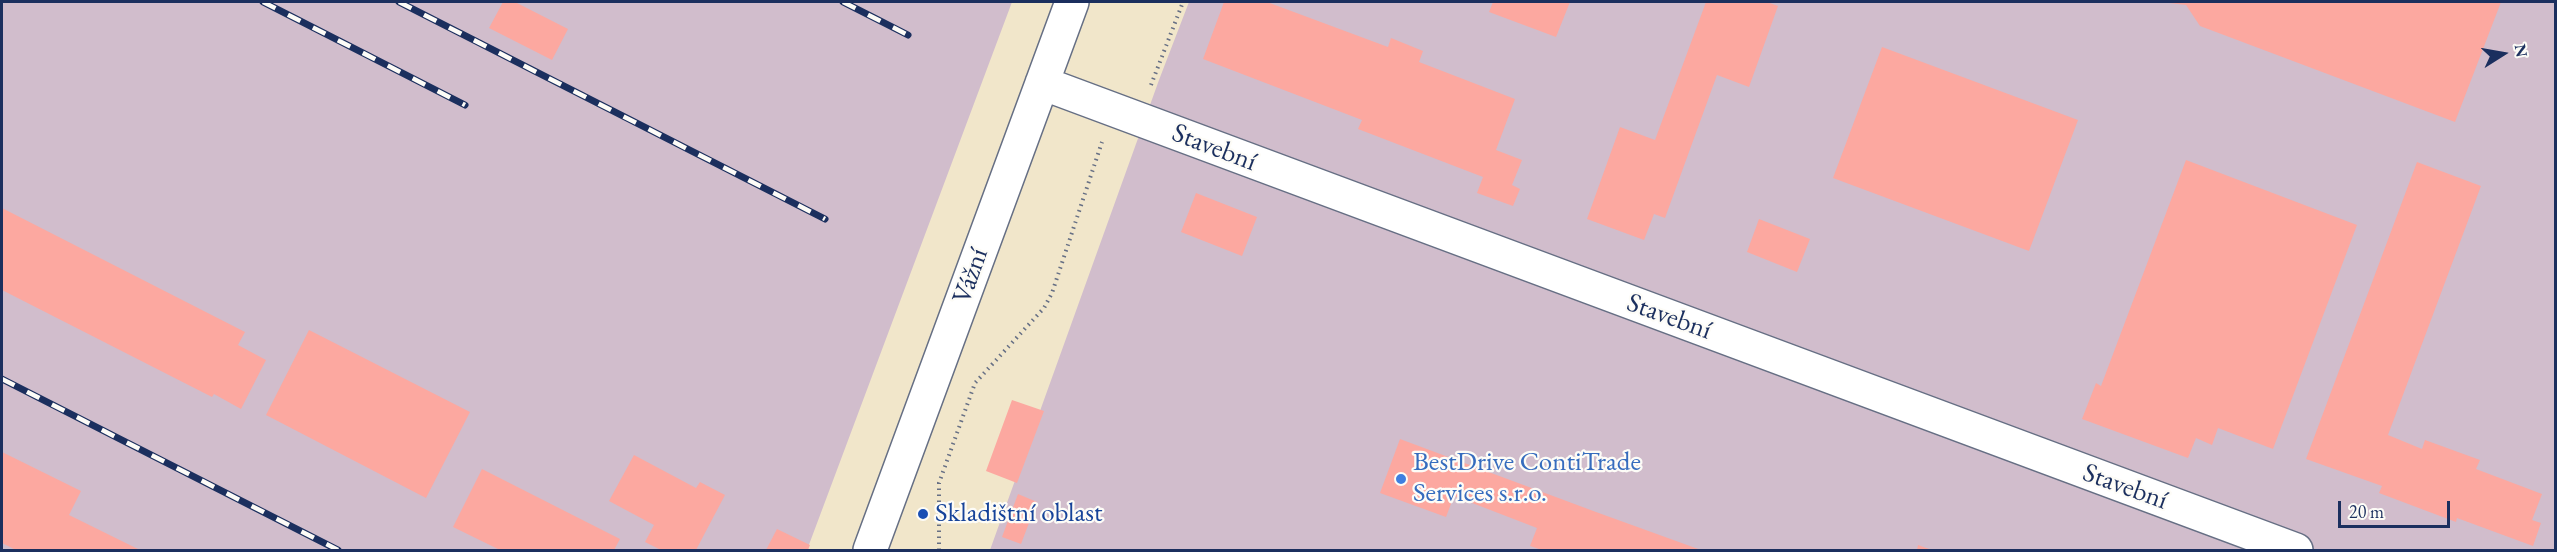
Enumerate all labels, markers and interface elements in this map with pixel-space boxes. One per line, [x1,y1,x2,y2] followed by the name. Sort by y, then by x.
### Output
[2473,24,2533,84] north arrow
[2510,42,2533,59] text: N
[1167,117,1261,179] street label: Stavební
[946,244,996,308] street label: Vážní
[1622,287,1716,347] street label: Stavební
[1413,447,1641,510] place label: BestDrive ContiTrade Services s.r.o.
[2078,457,2172,517] street label: Stavební
[1394,472,1408,486] marker: BestDrive ContiTrade Services s.r.o.
[2341,489,2454,527] scale bar
[935,498,1103,530] place label: Skladištní oblast
[2349,500,2384,523] text: 20 m
[916,507,930,521] marker: Skladištní oblast

